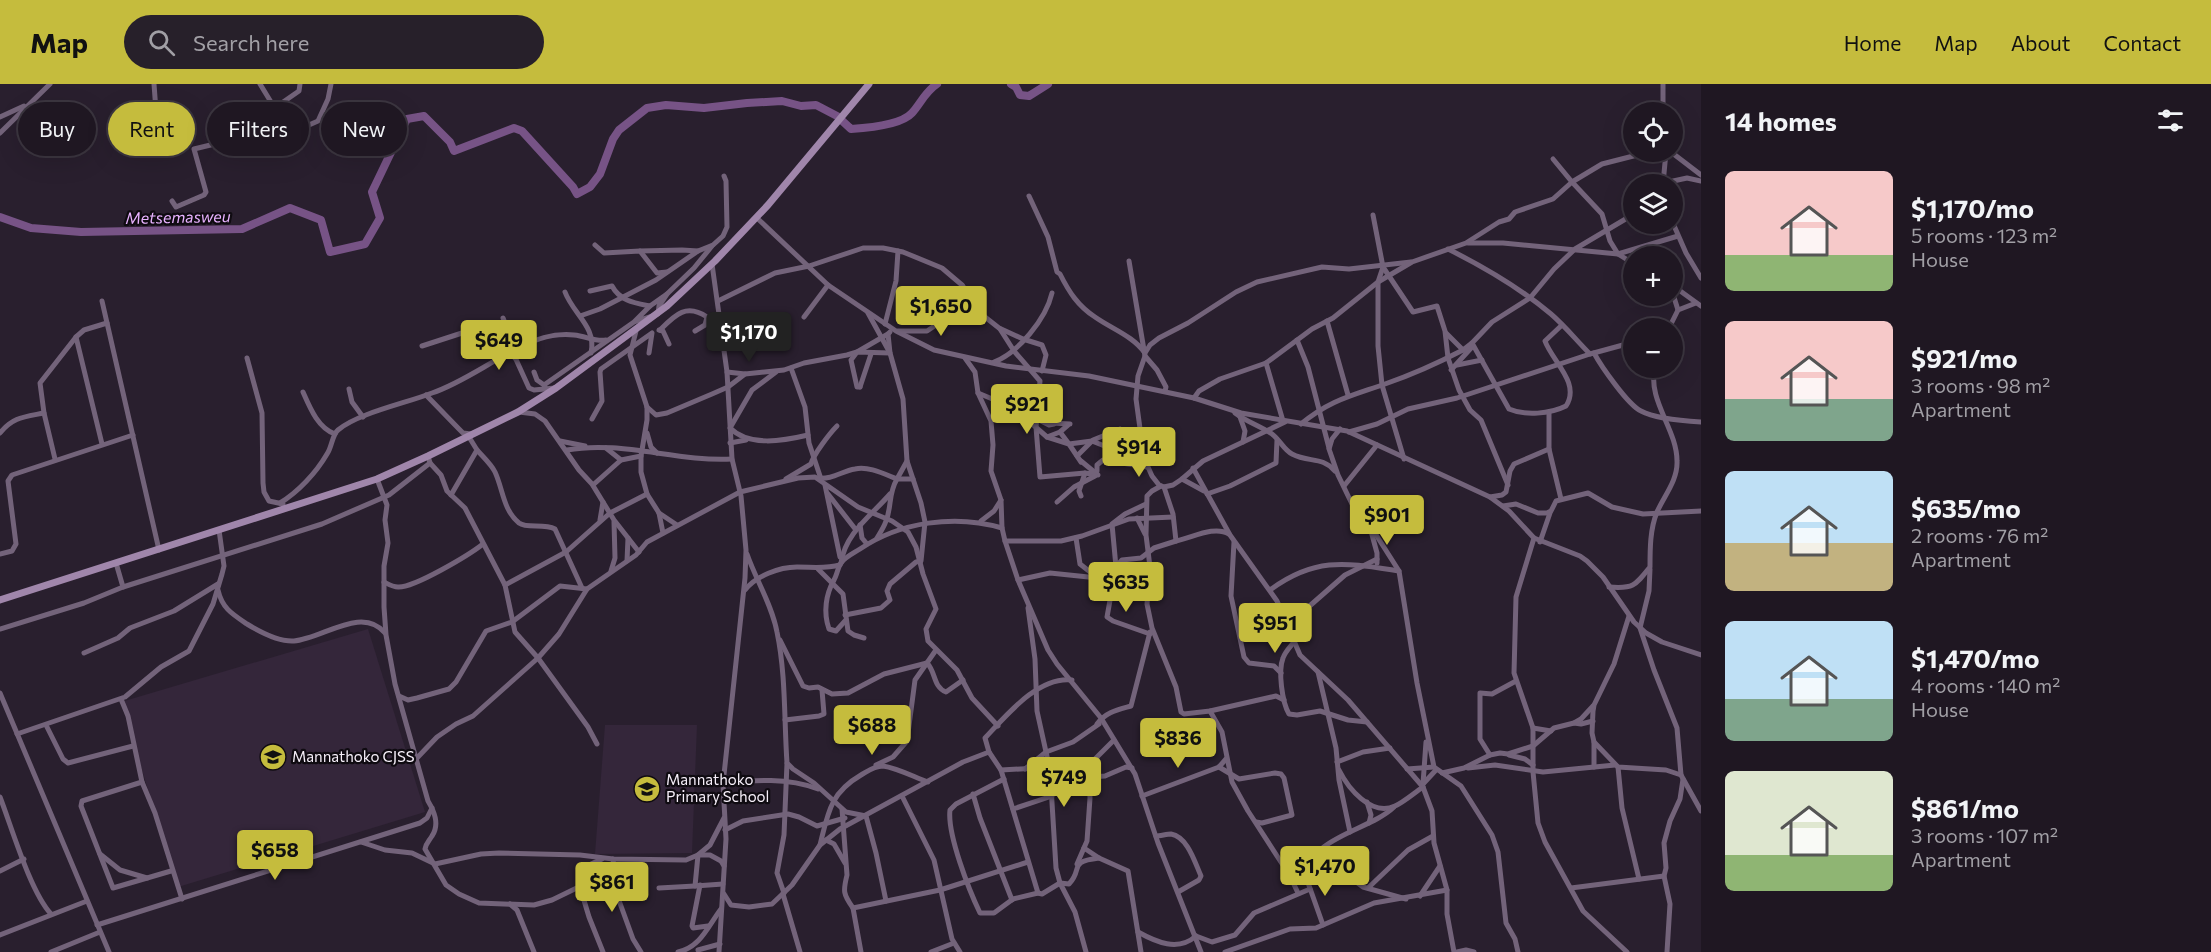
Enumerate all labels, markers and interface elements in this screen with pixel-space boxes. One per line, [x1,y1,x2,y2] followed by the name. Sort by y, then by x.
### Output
[124,15,544,69] search box
[30,25,88,59] text: Map
[145,26,178,59] icon: search
[193,29,309,56] text: Search here
[1844,30,1901,55] text: Home
[1934,30,1978,55] text: Map
[2011,30,2070,55] text: About
[2103,30,2181,55] text: Contact
[18,102,96,156] chip: Buy
[108,102,195,156] chip: Rent
[207,102,309,156] chip: Filters
[321,102,407,156] chip: New
[1623,102,1683,378] map controls
[1623,102,1683,162] button: locate
[2154,104,2187,137] icon: filters
[1725,105,1837,136] text: 14 homes
[1623,174,1683,234] button: layers
[1911,192,2034,223] text: $1,170/mo
[1773,195,1845,267] icon: home
[125,206,231,227] water label: Metsemasweu
[1911,223,2057,247] text: 5 rooms · 123 m²
[1623,246,1683,306] button: +
[1911,247,1969,271] text: House
[892,286,990,337] pin: $1,650
[910,293,972,317] text: $1,650
[700,312,798,363] pin: $1,170
[1623,318,1683,378] button: −
[720,319,778,343] text: $1,170
[463,320,535,371] pin: $649
[475,327,523,351] text: $649
[1911,342,2018,373] text: $921/mo
[1773,345,1845,417] icon: home
[1911,373,2050,397] text: 3 rooms · 98 m²
[991,384,1063,435] pin: $921
[1005,391,1049,415] text: $921
[1911,397,2011,421] text: Apartment
[1103,427,1175,478] pin: $914
[1116,434,1162,458] text: $914
[1911,492,2021,523] text: $635/mo
[1351,495,1423,546] pin: $901
[1773,495,1845,567] icon: home
[1364,502,1410,526] text: $901
[1911,523,2048,547] text: 2 rooms · 76 m²
[1911,547,2011,571] text: Apartment
[1090,562,1162,613] pin: $635
[1102,569,1150,593] text: $635
[1239,603,1311,654] pin: $951
[1253,610,1297,634] text: $951
[1911,642,2039,673] text: $1,470/mo
[1773,645,1845,717] icon: home
[1911,673,2060,697] text: 4 rooms · 140 m²
[1911,697,1969,721] text: House
[836,705,908,756] pin: $688
[848,712,896,736] text: $688
[1142,718,1214,769] pin: $836
[1154,725,1202,749] text: $836
[258,742,288,772] school or university icon: Mannathoko CJSS
[292,747,415,765] place label: Mannathoko CJSS
[1028,757,1100,808] pin: $749
[1041,764,1087,788] text: $749
[666,770,769,805] place label: Mannathoko Primary School
[632,774,662,804] school or university icon: Mannathoko Primary School
[1911,792,2019,823] text: $861/mo
[1773,795,1845,867] icon: home
[1911,823,2058,847] text: 3 rooms · 107 m²
[239,830,311,881] pin: $658
[251,837,299,861] text: $658
[1276,846,1374,897] pin: $1,470
[1911,847,2011,871] text: Apartment
[1294,853,1356,877] text: $1,470
[576,862,648,913] pin: $861
[589,869,635,893] text: $861

